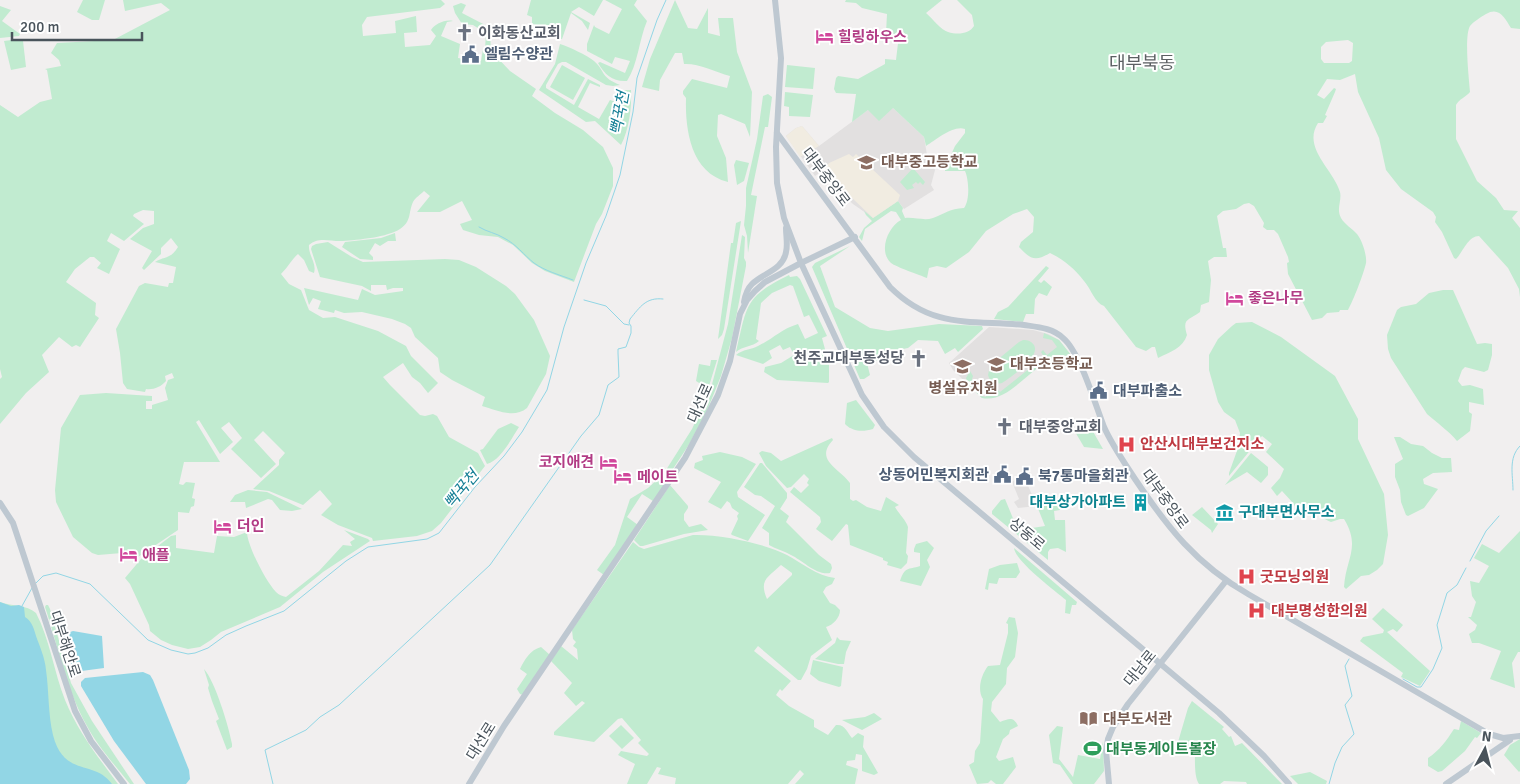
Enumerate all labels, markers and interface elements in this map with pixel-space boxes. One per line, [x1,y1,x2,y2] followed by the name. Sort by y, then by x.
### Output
[12,10,142,42] scale bar
[20,18,60,36] text: 200 m
[454,23,474,43] church icon: 이화동산교회
[478,24,561,42] place label: 이화동산교회
[814,27,834,47] hotel icon: 힐링하우스
[838,28,907,46] place label: 힐링하우스
[460,44,480,64] public building icon: 엘림수양관
[484,45,553,63] place label: 엘림수양관
[1109,52,1175,74] district label: 대부북동
[606,87,634,137] water label: 뻑꾹천
[798,144,854,210] street label: 대부중앙로
[857,152,877,172] school or university icon: 대부중고등학교
[881,153,978,171] place label: 대부중고등학교
[1224,288,1244,308] hotel icon: 좋은나무
[1248,289,1303,307] place label: 좋은나무
[908,348,928,368] church icon: 천주교대부동성당
[794,349,904,367] place label: 천주교대부동성당
[986,354,1006,374] school or university icon: 대부초등학교
[1010,355,1093,373] place label: 대부초등학교
[953,357,973,377] school or university icon: 병설유치원
[928,379,998,397] place label: 병설유치원
[683,380,717,426] street label: 대선로
[1089,381,1109,401] public building icon: 대부파출소
[1113,382,1182,400] place label: 대부파출소
[995,417,1015,437] church icon: 대부중앙교회
[1019,418,1102,436] place label: 대부중앙교회
[1116,434,1136,454] hospital icon: 안산시대부보건지소
[1140,435,1264,453] place label: 안산시대부보건지소
[598,452,618,472] hotel icon: 코지애견
[539,453,594,471] place label: 코지애견
[440,465,485,513] water label: 뻑꾹천
[993,465,1013,485] public building icon: 상동어민복지회관
[879,466,989,484] place label: 상동어민복지회관
[1014,466,1034,486] public building icon: 북7통마을회관
[1137,466,1193,532] street label: 대부중앙로
[613,467,633,487] hotel icon: 메이트
[1038,467,1129,485] place label: 북7통마을회관
[637,468,679,486] place label: 메이트
[1130,492,1150,512] building icon: 대부상가아파트
[1029,493,1126,511] place label: 대부상가아파트
[1214,502,1234,522] museum icon: 구대부면사무소
[1238,503,1335,521] place label: 구대부면사무소
[1005,514,1049,554] street label: 상동로
[213,516,233,536] hotel icon: 더인
[237,517,265,535] place label: 더인
[118,545,138,565] hotel icon: 애플
[142,546,170,564] place label: 애플
[1236,567,1256,587] hospital icon: 굿모닝의원
[1260,568,1329,586] place label: 굿모닝의원
[1247,601,1267,621] hospital icon: 대부명성한의원
[1271,602,1368,620] place label: 대부명성한의원
[46,608,84,680] street label: 대부해안로
[1120,646,1160,690] street label: 대남로
[1079,709,1099,729] library icon: 대부도서관
[1103,710,1172,728] place label: 대부도서관
[462,719,500,763] street label: 대선로
[1460,724,1510,774] north arrow
[1481,728,1492,746] text: N
[1082,739,1102,759] sports icon: 대부동게이트볼장
[1106,740,1217,758] place label: 대부동게이트볼장

